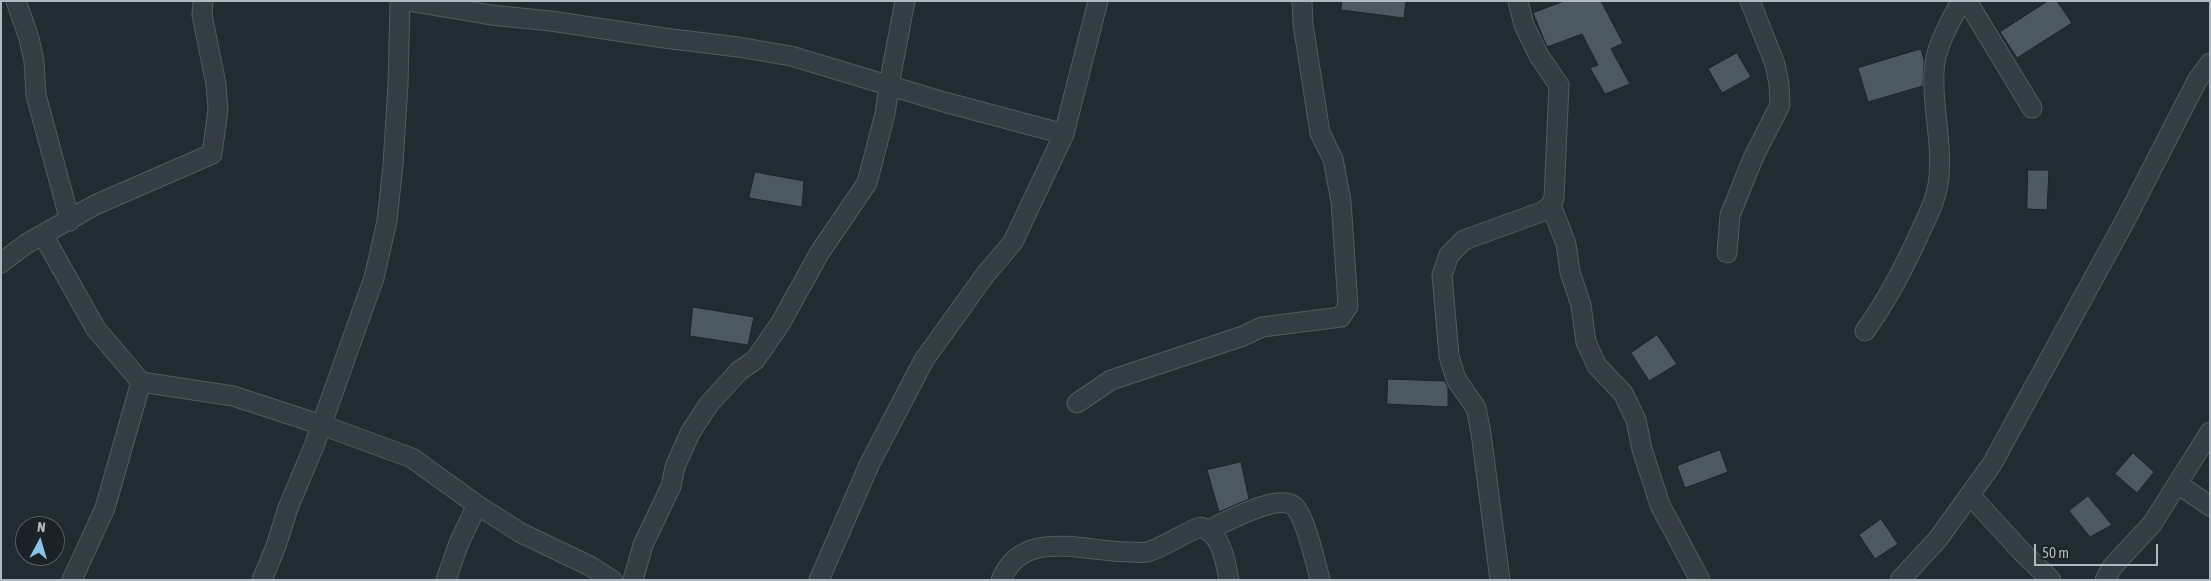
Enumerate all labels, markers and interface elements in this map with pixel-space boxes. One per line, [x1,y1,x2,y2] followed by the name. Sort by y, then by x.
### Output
[15,516,65,566] north arrow
[37,519,46,535] text: N
[2036,534,2160,566] scale bar
[2042,544,2069,561] text: 50 m

